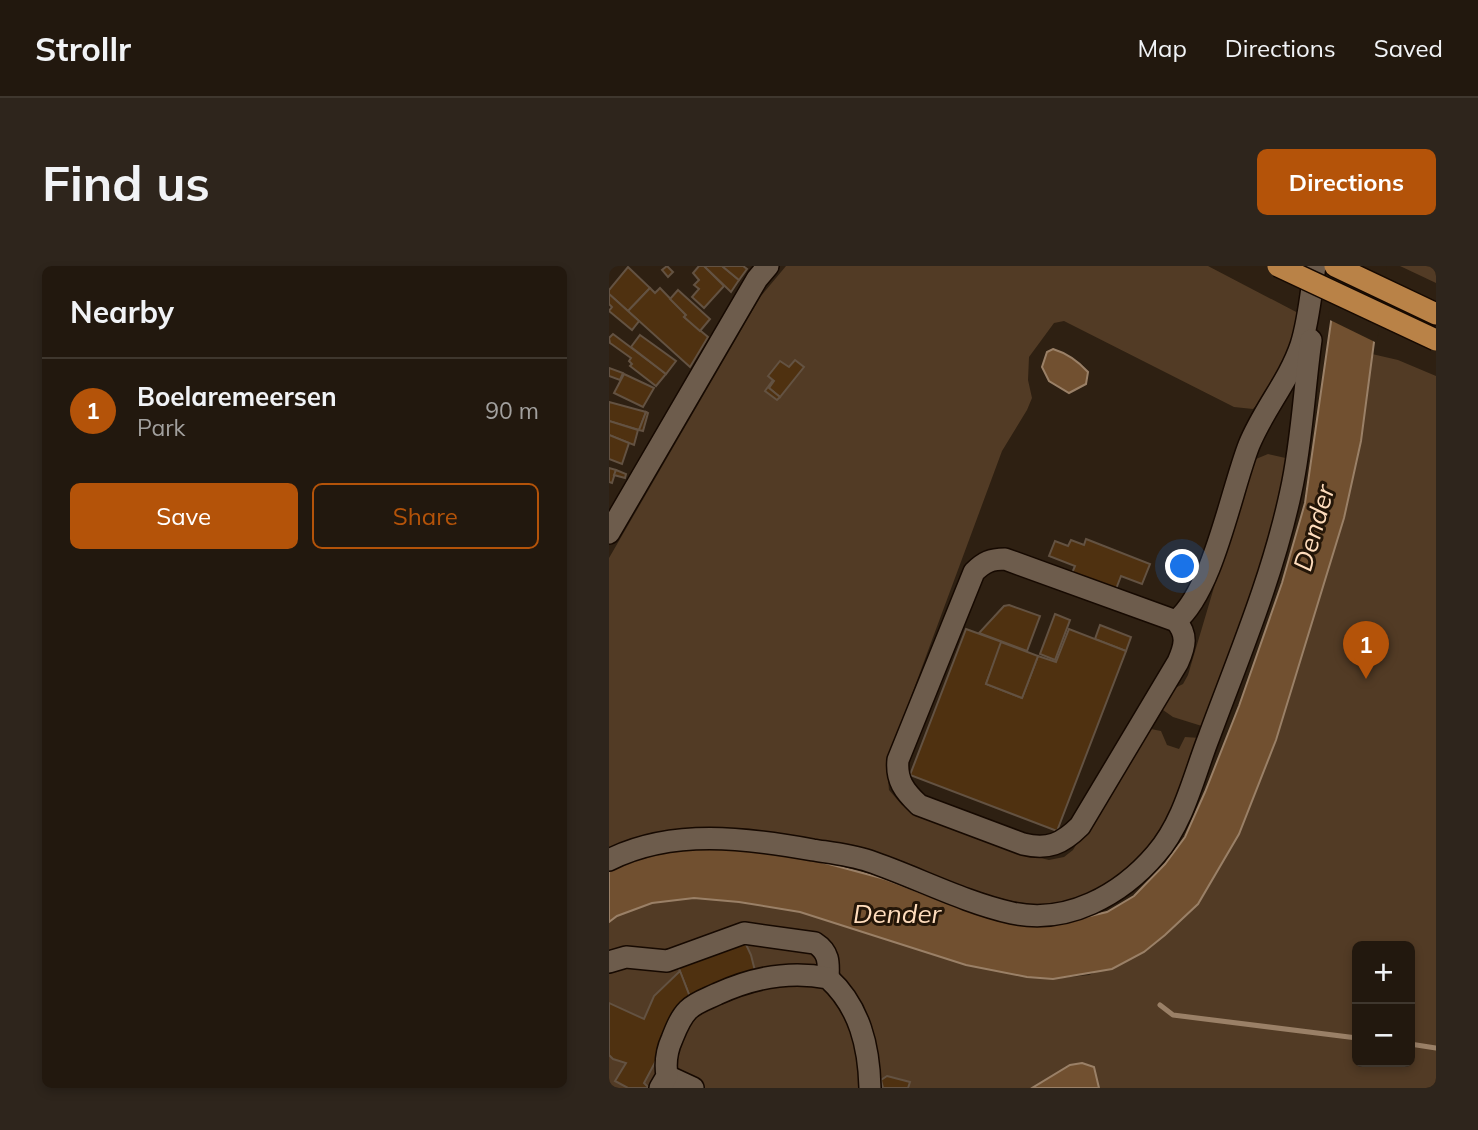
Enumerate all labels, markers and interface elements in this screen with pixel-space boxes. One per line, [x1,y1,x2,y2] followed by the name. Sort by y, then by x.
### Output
[35,28,131,69] text: Strollr
[1137,33,1187,63] text: Map
[1225,33,1336,63] text: Directions
[1374,33,1443,63] text: Saved
[1257,149,1436,215] button: Directions
[42,152,210,213] text: Find us
[70,293,174,331] text: Nearby
[137,380,337,413] text: Boelaremeersen
[86,396,100,425] text: 1
[485,396,539,425] text: 90 m
[137,413,185,442] text: Park
[1286,480,1342,575] water label: Dender
[70,483,298,549] button: Save
[312,483,539,549] button: Share
[1165,549,1199,583] your location
[1343,621,1389,679] pin: 1
[853,897,943,930] water label: Dender
[1352,941,1415,1067] map controls
[1352,941,1415,1004] button: +
[1352,1004,1415,1067] button: −

